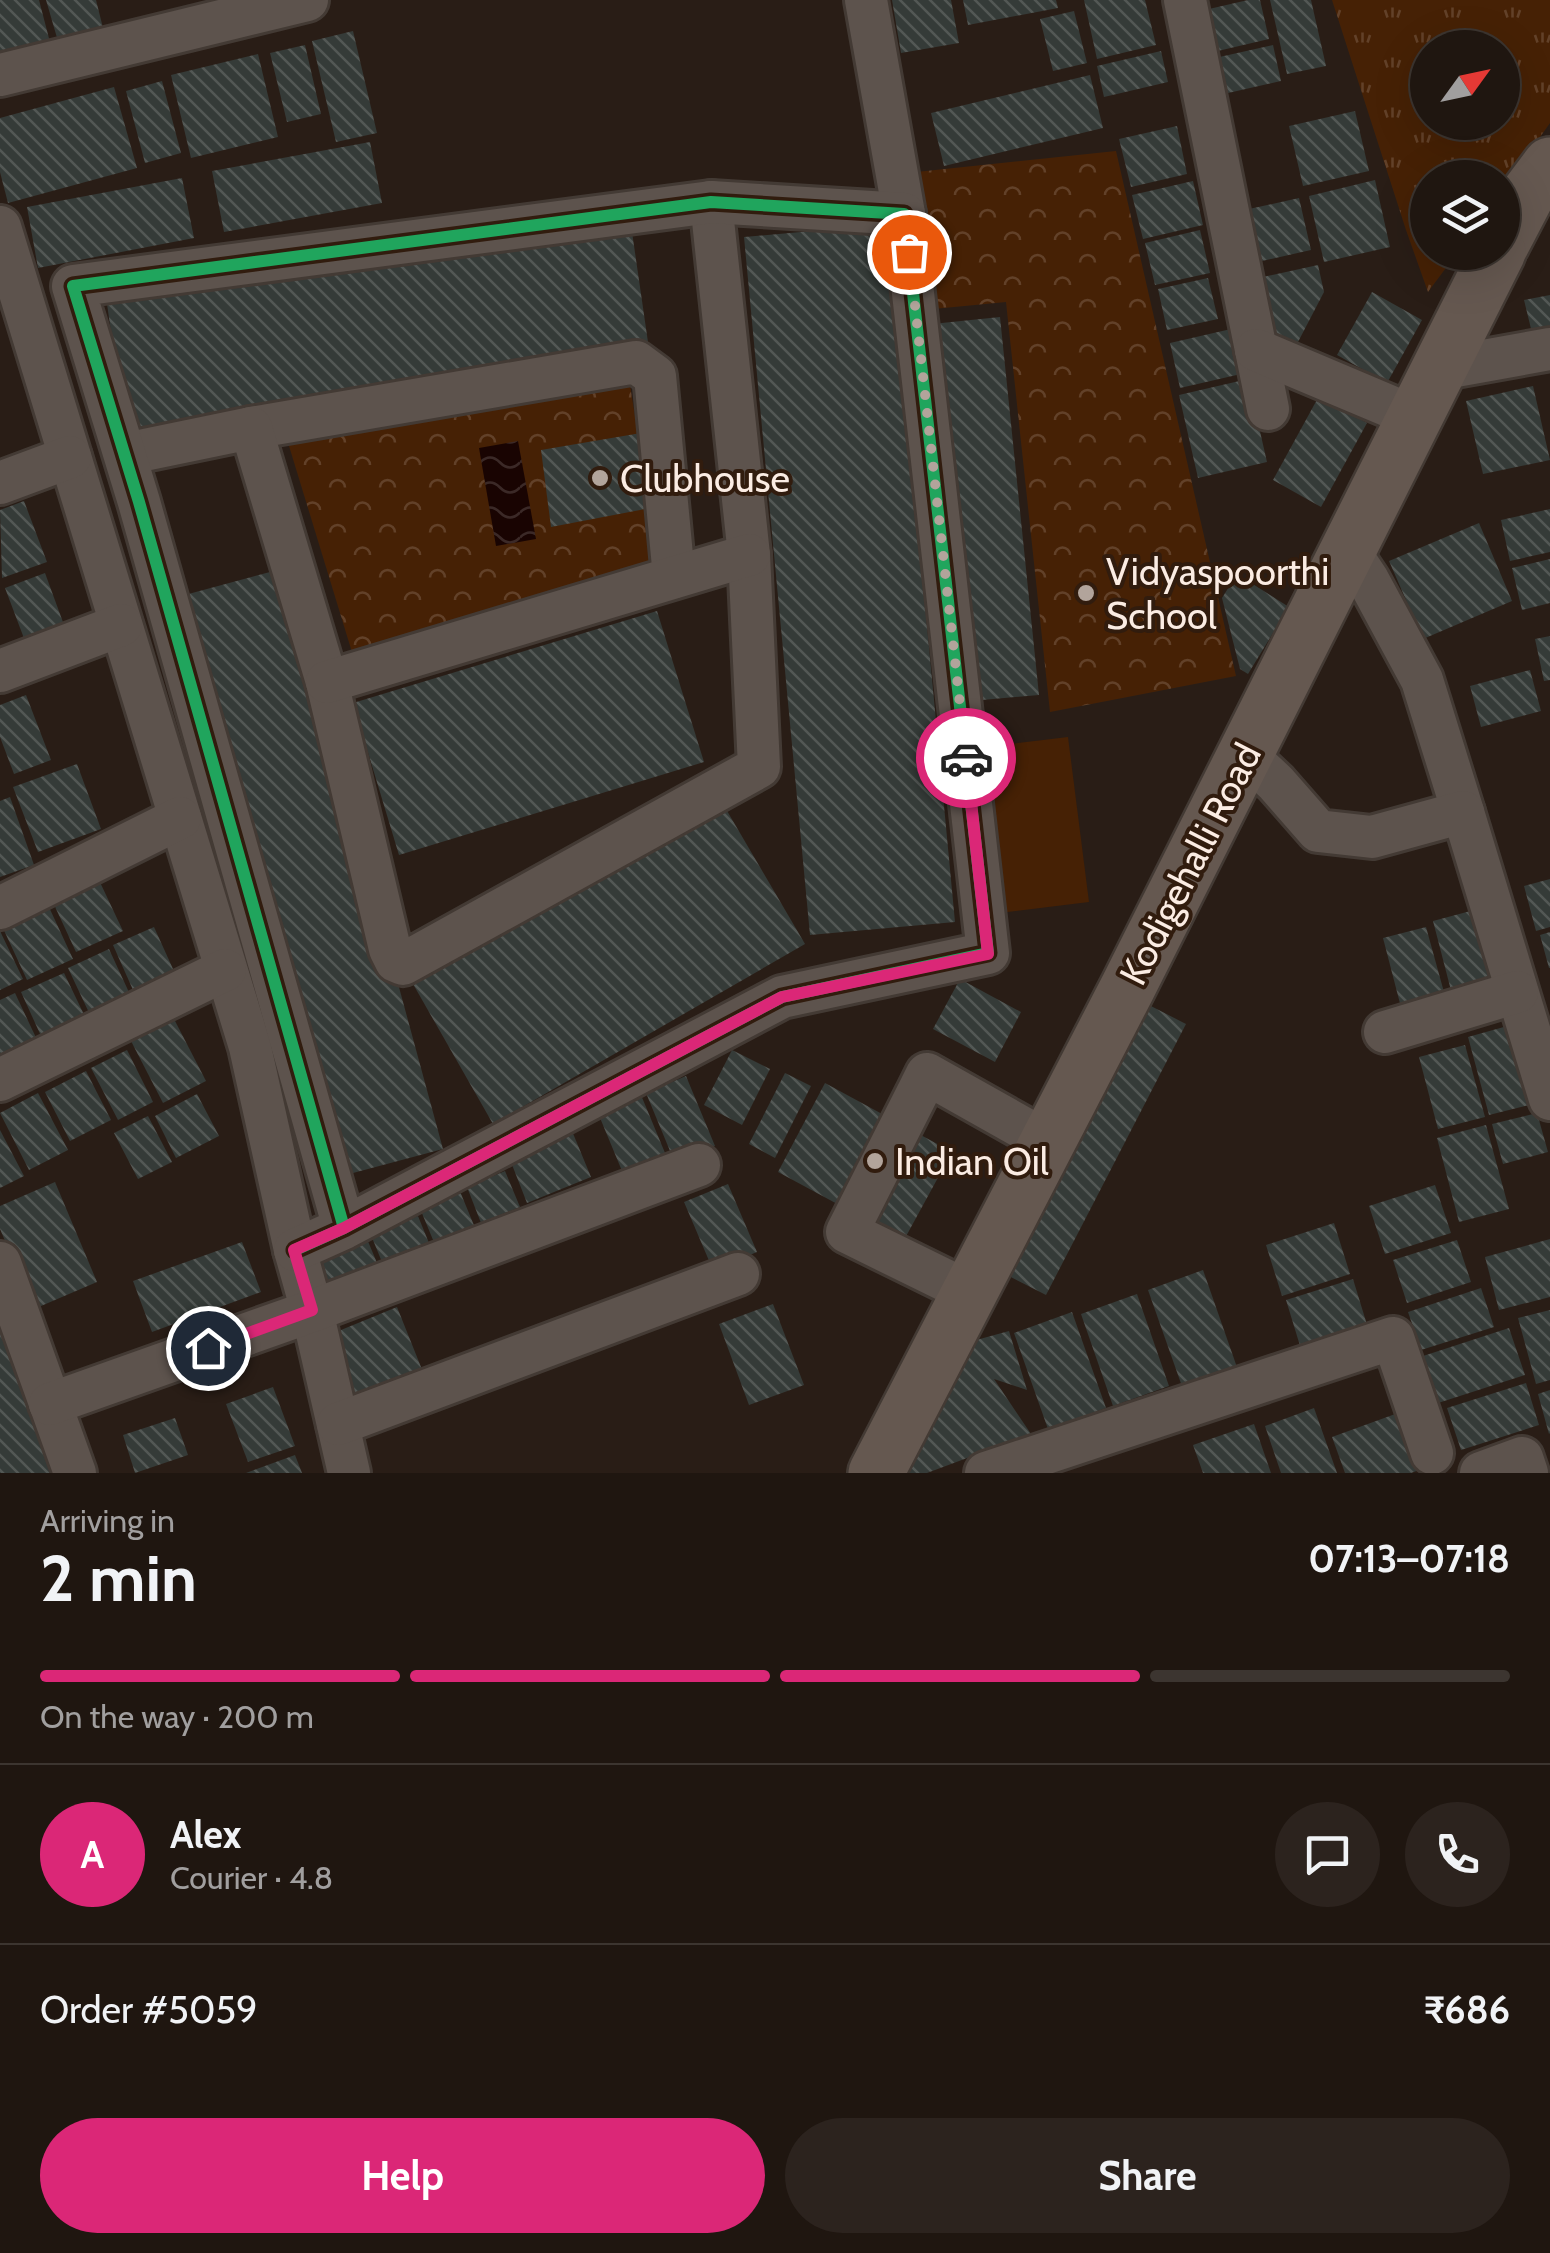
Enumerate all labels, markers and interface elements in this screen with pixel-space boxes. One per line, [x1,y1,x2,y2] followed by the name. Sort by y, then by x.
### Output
[1410,30,1520,140] north arrow
[1410,30,1520,270] map controls
[1410,160,1520,270] button: layers
[867,210,952,295] pin
[882,225,937,280] icon: bag
[620,455,790,502] place label: Clubhouse
[589,467,611,489] marker: Clubhouse
[1106,548,1329,639] place label: Vidyaspoorthi School
[1075,582,1097,604] marker: Vidyaspoorthi School
[916,708,1016,808] courier
[939,731,994,786] icon: car
[1109,736,1271,992] street label: Kodigehalli Road
[895,1138,1049,1185] place label: Indian Oil
[864,1150,886,1172] marker: Indian Oil
[166,1306,251,1391] pin
[181,1321,236,1376] icon: home
[40,1501,175,1540] text: Arriving in
[1308,1535,1510,1582] text: 07:13–07:18
[40,1538,197,1617] text: 2 min
[40,1697,314,1736] text: On the way · 200 m
[1275,1802,1380,1907] button: chat
[1405,1802,1510,1907] button: phone
[170,1811,241,1858] text: Alex
[81,1831,104,1878] text: A
[170,1858,333,1897] text: Courier · 4.8
[40,1986,258,2033] text: Order #5059
[1424,1986,1510,2033] text: ₹686
[40,2118,765,2233] button: Help
[785,2118,1510,2233] button: Share

